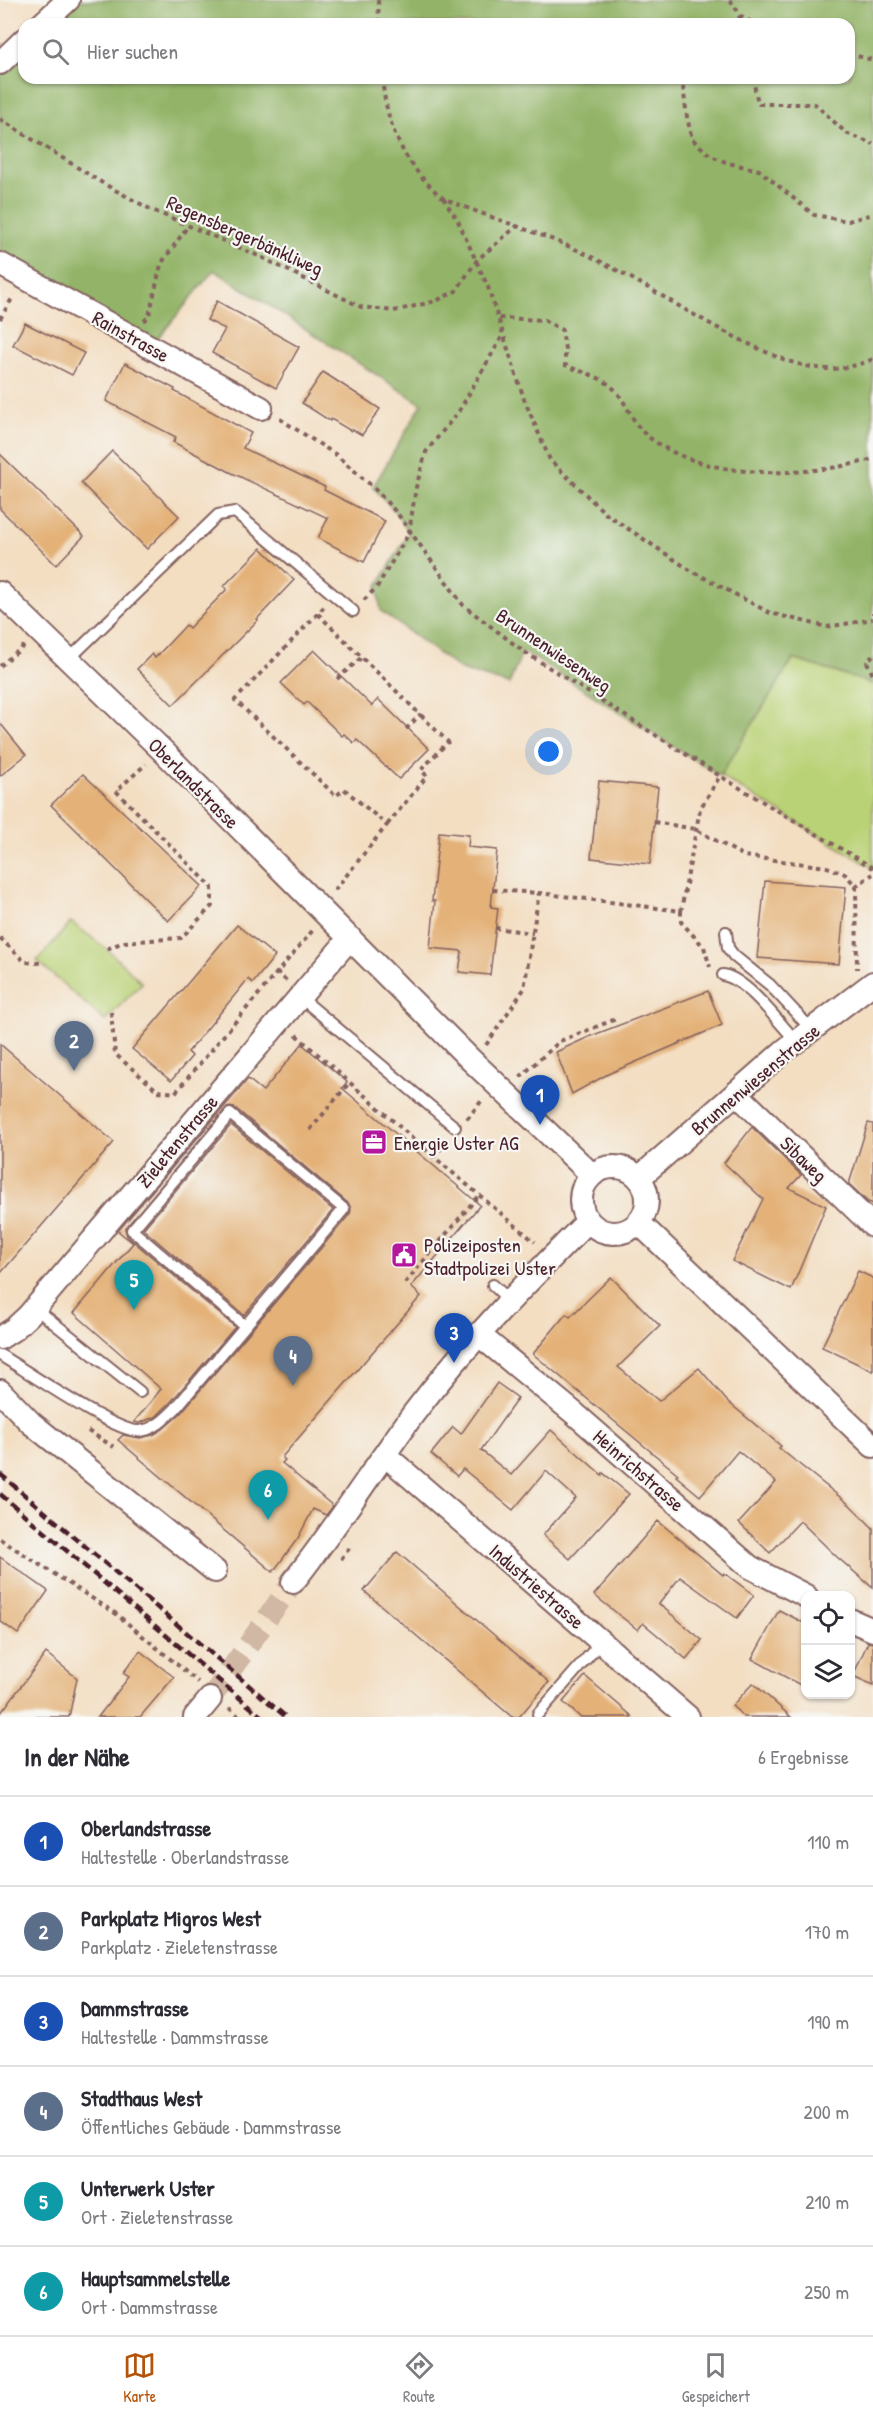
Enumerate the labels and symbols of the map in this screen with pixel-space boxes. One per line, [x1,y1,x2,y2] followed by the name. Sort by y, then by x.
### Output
[163,188,328,282] street label: Regensbergerbänkliweg
[88,304,174,368] street label: Rainstrasse
[491,601,617,699] street label: Brunnenwiesenweg
[143,732,245,834] street label: Oberlandstrasse
[534,737,563,766] your location
[685,1017,825,1141] street label: Brunnenwiesenstrasse
[54,1022,94,1071] pin: 2
[520,1076,560,1125] pin: 1
[130,1089,224,1193] street label: Zieletenstrasse
[359,1127,389,1157] office icon: Energie Uster AG
[394,1129,519,1156] place label: Energie Uster AG
[775,1130,834,1188] street label: Sibaweg
[424,1231,556,1281] place label: Polizeiposten Stadtpolizei Uster
[389,1240,419,1270] public building icon: Polizeiposten Stadtpolizei Uster
[114,1260,154,1310] pin: 5
[434,1314,474,1363] pin: 3
[274,1336,312,1386] pin: 4
[588,1423,690,1517] street label: Heinrichstrasse
[248,1470,288,1520] pin: 6
[484,1537,590,1635] street label: Industriestrasse

